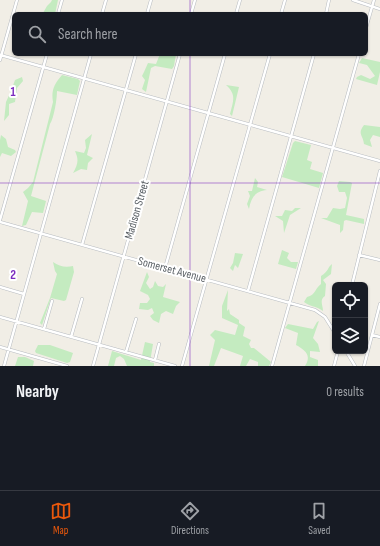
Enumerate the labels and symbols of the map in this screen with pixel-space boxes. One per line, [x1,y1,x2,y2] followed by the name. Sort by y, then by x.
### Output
[10,84,16,100] text: 1
[121,178,153,241] street label: Madison Street
[136,254,208,286] street label: Somerset Avenue
[10,267,16,283] text: 2

